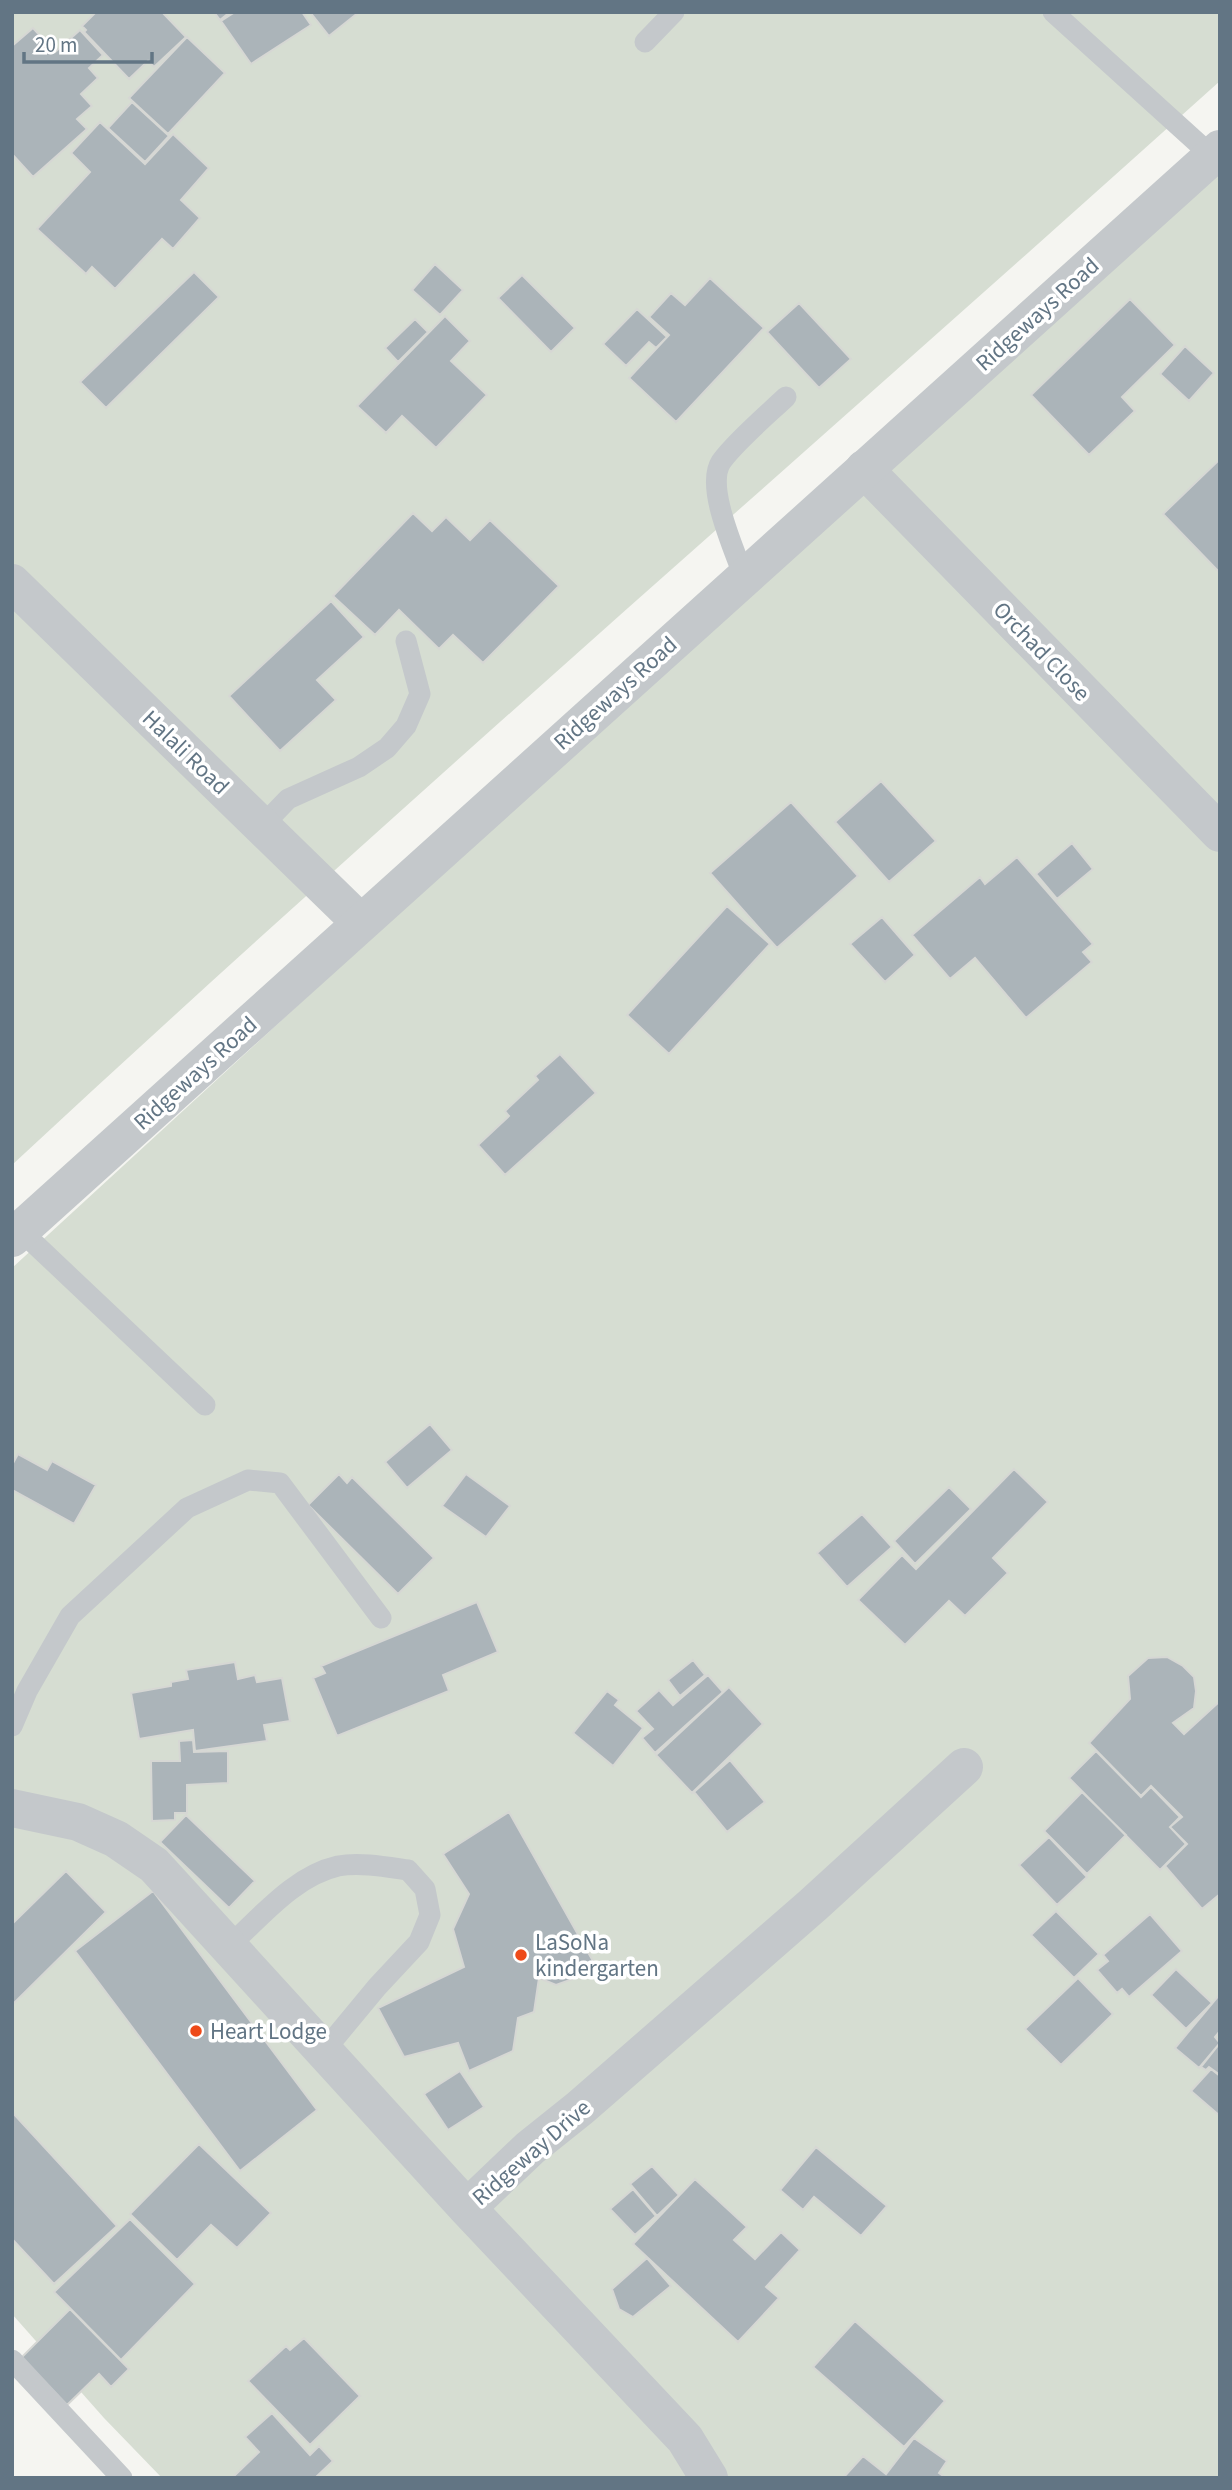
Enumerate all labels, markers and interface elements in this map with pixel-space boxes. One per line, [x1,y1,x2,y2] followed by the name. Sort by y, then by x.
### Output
[24,21,152,65] scale bar
[35,30,77,60] text: 20 m
[968,250,1107,379] street label: Ridgeways Road
[986,594,1098,709] street label: Orchad Close
[546,629,685,758] street label: Ridgeways Road
[135,702,237,802] street label: Halali Road
[126,1009,265,1138] street label: Ridgeways Road
[535,1926,659,1985] place label: LaSoNa kindergarten
[513,1947,529,1963] marker: LaSoNa kindergarten
[210,2015,327,2048] place label: Heart Lodge
[188,2023,204,2039] marker: Heart Lodge
[465,2092,598,2213] street label: Ridgeway Drive

